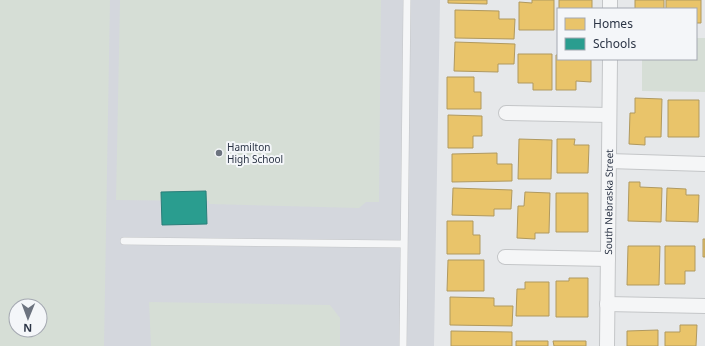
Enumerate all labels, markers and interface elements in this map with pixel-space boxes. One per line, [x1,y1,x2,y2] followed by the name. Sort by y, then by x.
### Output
[557,8,697,60] legend
[593,15,633,32] text: Homes
[593,35,636,52] text: Schools
[227,140,283,166] place label: Hamilton High School
[214,148,224,158] marker: Hamilton High School
[601,149,616,255] street label: South Nebraska Street
[8,298,48,338] north arrow
[23,321,32,336] text: N

